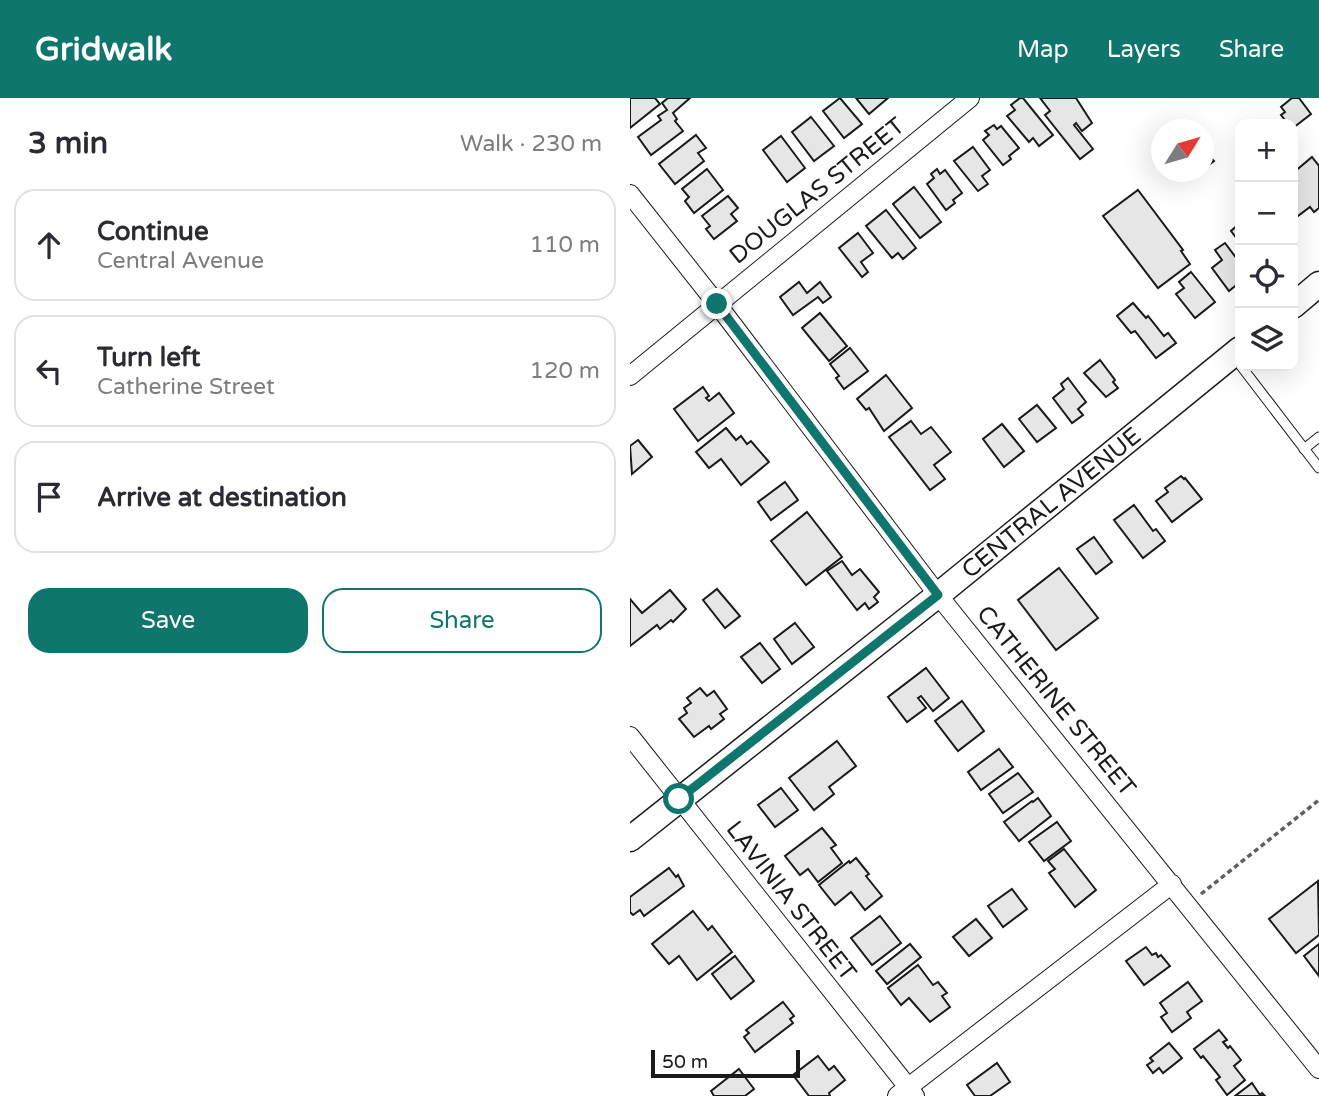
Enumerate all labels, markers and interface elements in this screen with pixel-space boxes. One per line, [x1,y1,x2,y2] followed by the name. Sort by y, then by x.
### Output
[35,30,172,69] text: Gridwalk
[1017,35,1069,64] text: Map
[1107,35,1181,64] text: Layers
[1219,35,1284,64] text: Share
[724,111,911,271] street label: DOUGLAS STREET
[1151,119,1214,182] north arrow
[1235,119,1298,371] map controls
[1235,119,1298,182] button: +
[28,125,108,162] text: 3 min
[460,130,602,158] text: Walk · 230 m
[1235,182,1298,245] button: −
[97,216,209,247] text: Continue
[30,226,68,264] icon: ahead
[530,231,600,259] text: 110 m
[1235,245,1298,308] button: locate
[97,247,264,275] text: Central Avenue
[701,288,732,319] route end
[1235,308,1298,371] button: layers
[97,342,200,373] text: Turn left
[30,352,68,390] icon: left
[530,357,600,385] text: 120 m
[97,373,275,401] text: Catherine Street
[956,421,1147,584] street label: CENTRAL AVENUE
[30,478,68,516] icon: arrive
[97,482,347,513] text: Arrive at destination
[28,588,308,653] button: Save
[322,588,602,653] button: Share
[970,600,1142,802] street label: CATHERINE STREET
[663,783,694,814] route start
[720,815,863,987] street label: LAVINIA STREET
[651,1047,800,1079] scale bar
[662,1051,708,1073] text: 50 m

